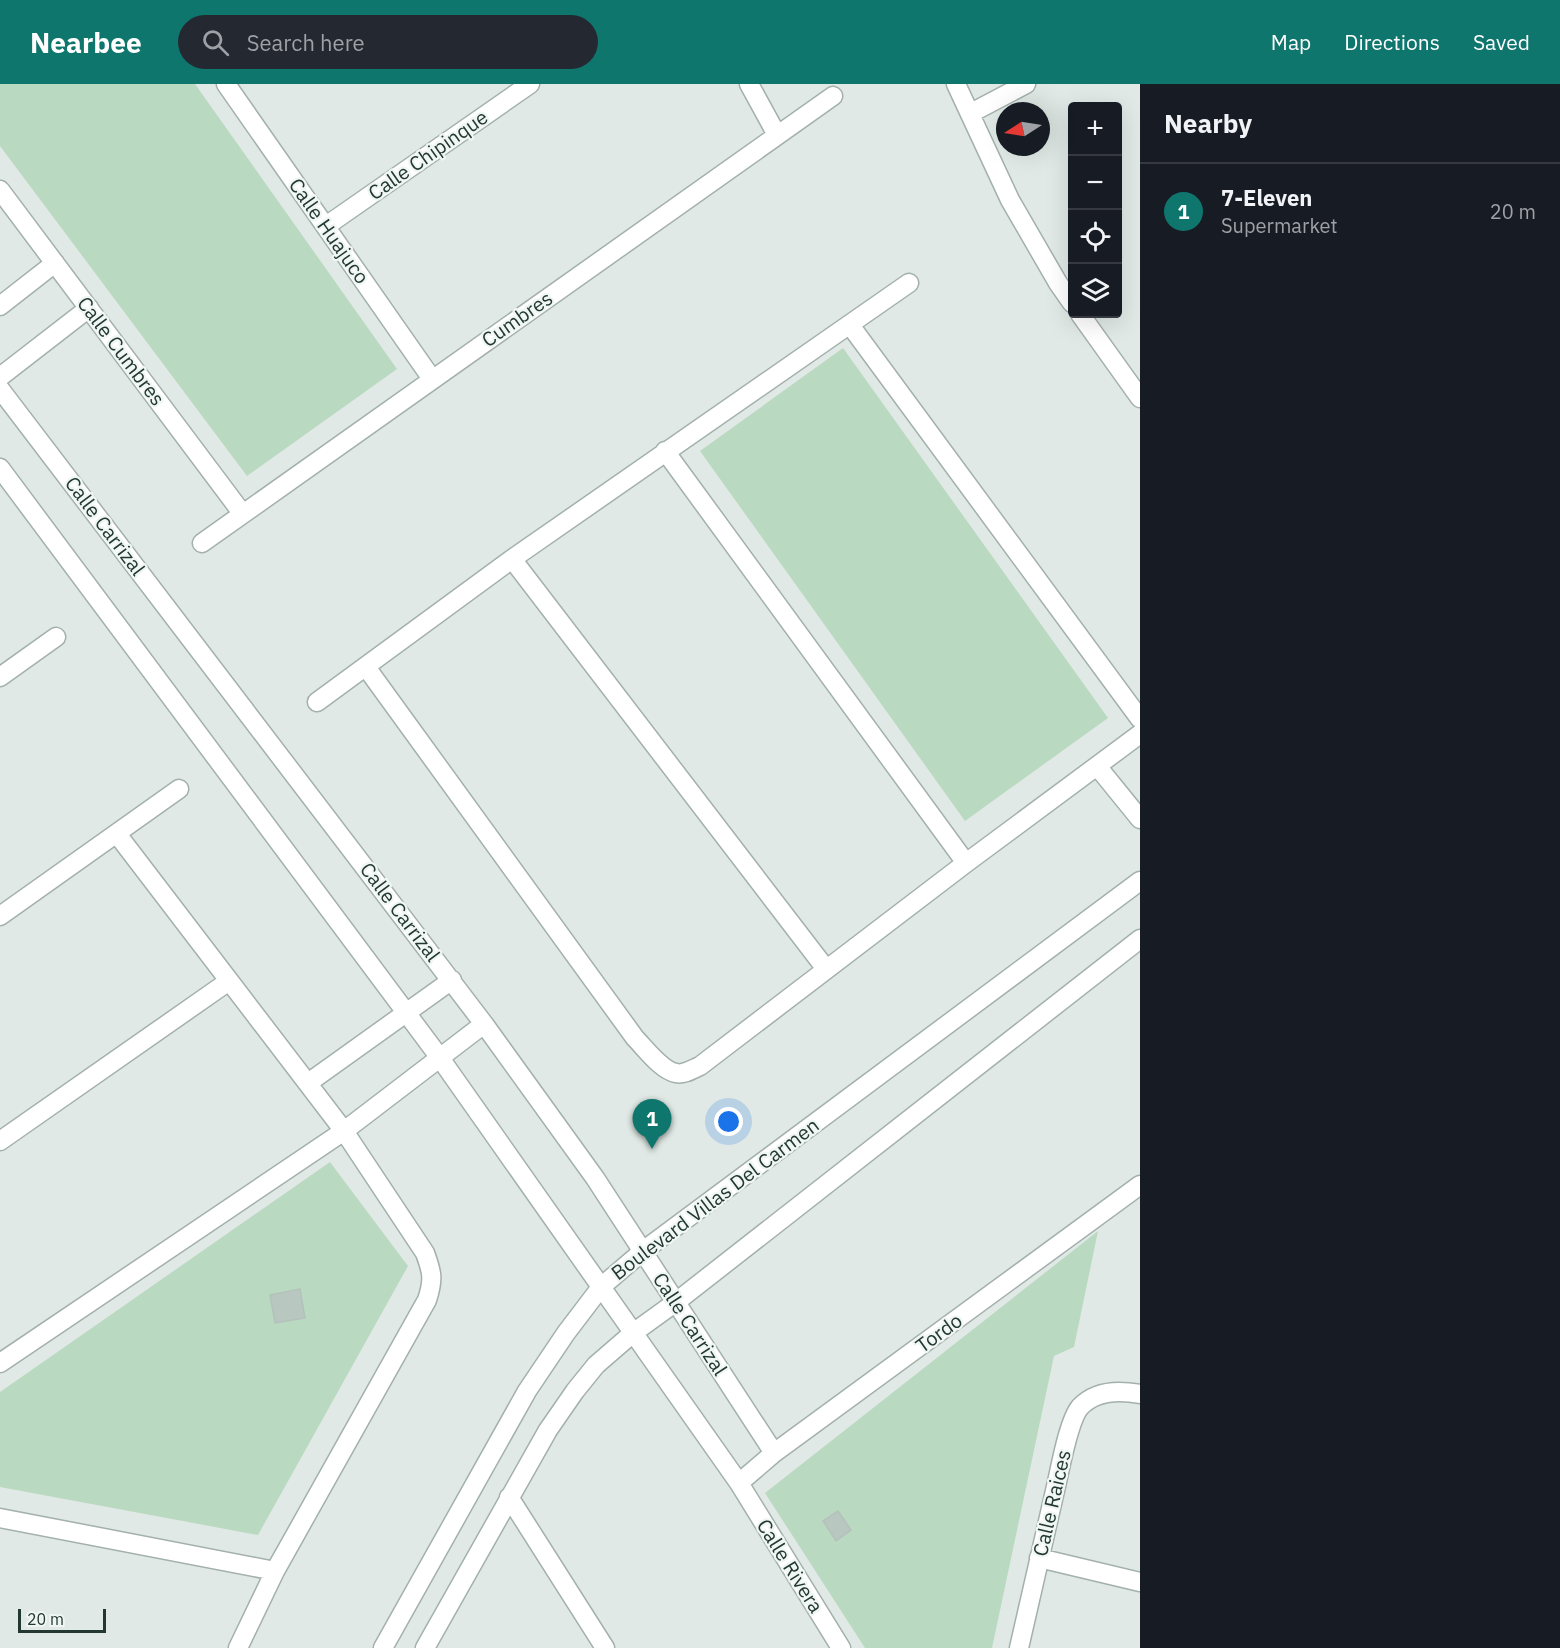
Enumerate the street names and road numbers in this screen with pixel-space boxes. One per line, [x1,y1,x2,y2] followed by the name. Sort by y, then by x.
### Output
[363,103,493,206] street label: Calle Chipinque
[283,172,376,289] street label: Calle Huajuco
[476,284,558,353] street label: Cumbres
[71,291,171,411] street label: Calle Cumbres
[59,471,152,581] street label: Calle Carrizal
[354,857,447,967] street label: Calle Carrizal
[605,1111,824,1286] street label: Boulevard Villas Del Carmen
[647,1267,734,1380] street label: Calle Carrizal
[910,1307,967,1359] street label: Tordo
[1026,1447,1077,1559] street label: Calle Raices
[751,1514,830,1618] street label: Calle Rivera

